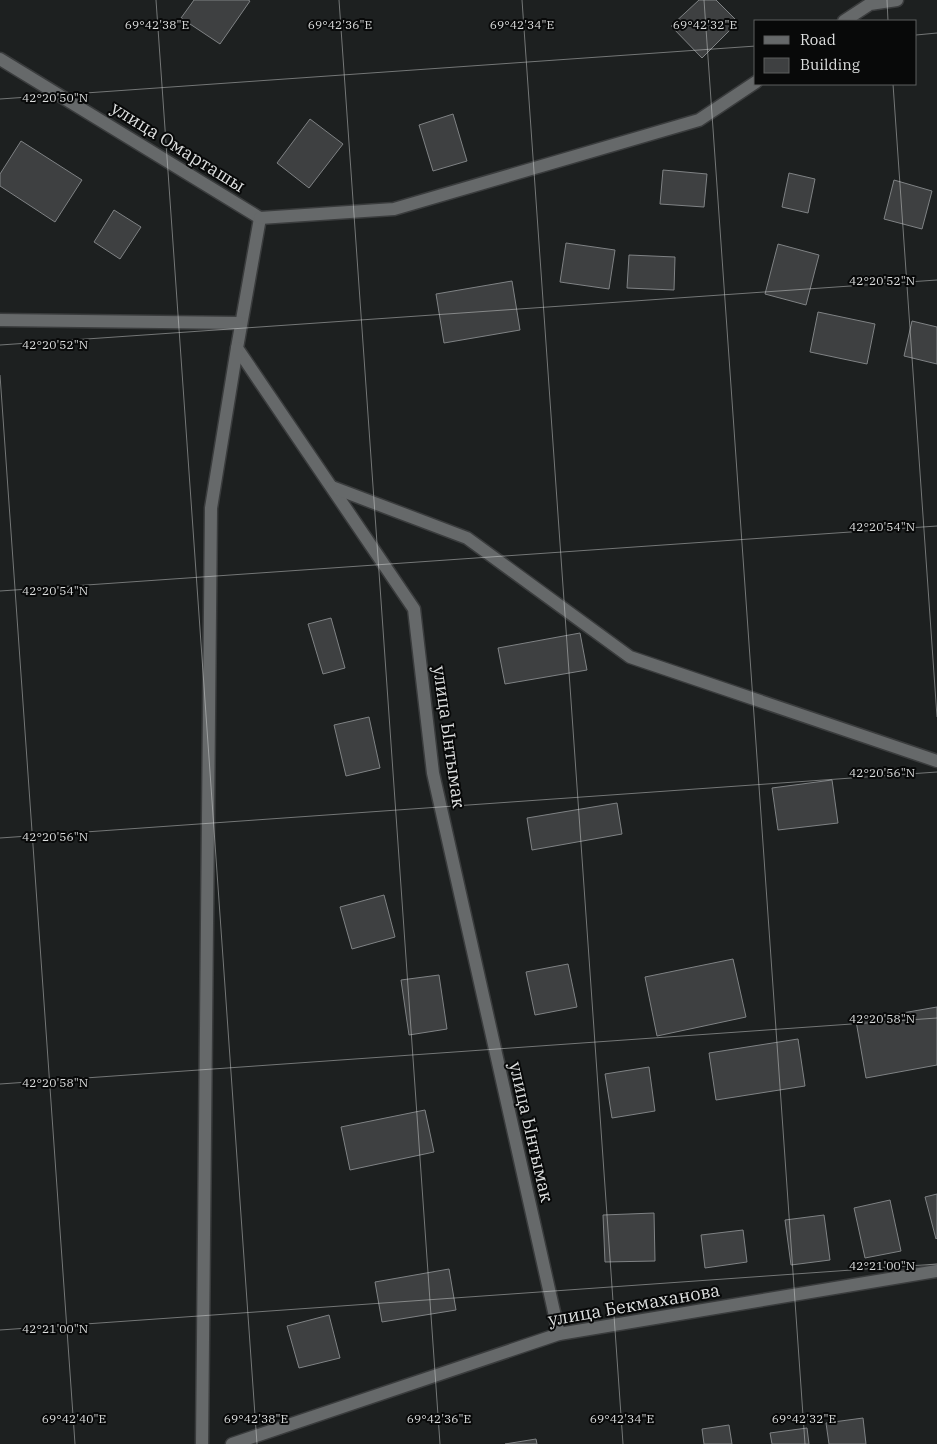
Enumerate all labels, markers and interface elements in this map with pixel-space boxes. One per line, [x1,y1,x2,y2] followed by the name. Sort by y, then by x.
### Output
[125,17,189,32] text: 69°42'38"E
[308,17,372,32] text: 69°42'36"E
[490,17,554,32] text: 69°42'34"E
[673,17,737,32] text: 69°42'32"E
[754,20,917,85] legend
[800,30,836,49] text: Road
[800,55,860,74] text: Building
[22,90,88,105] text: 42°20'50"N
[107,96,250,197] street label: улица Омарташы
[849,273,915,288] text: 42°20'52"N
[22,337,88,352] text: 42°20'52"N
[849,519,915,534] text: 42°20'54"N
[22,583,88,598] text: 42°20'54"N
[428,664,471,810] street label: улица Ынтымак
[849,765,915,780] text: 42°20'56"N
[22,829,88,844] text: 42°20'56"N
[849,1011,915,1026] text: 42°20'58"N
[504,1059,559,1205] street label: улица Ынтымак
[22,1075,88,1090] text: 42°20'58"N
[849,1258,915,1273] text: 42°21'00"N
[546,1278,722,1331] street label: улица Бекмаханова
[22,1321,88,1336] text: 42°21'00"N
[42,1411,106,1426] text: 69°42'40"E
[224,1411,288,1426] text: 69°42'38"E
[407,1411,471,1426] text: 69°42'36"E
[590,1411,654,1426] text: 69°42'34"E
[772,1411,836,1426] text: 69°42'32"E

